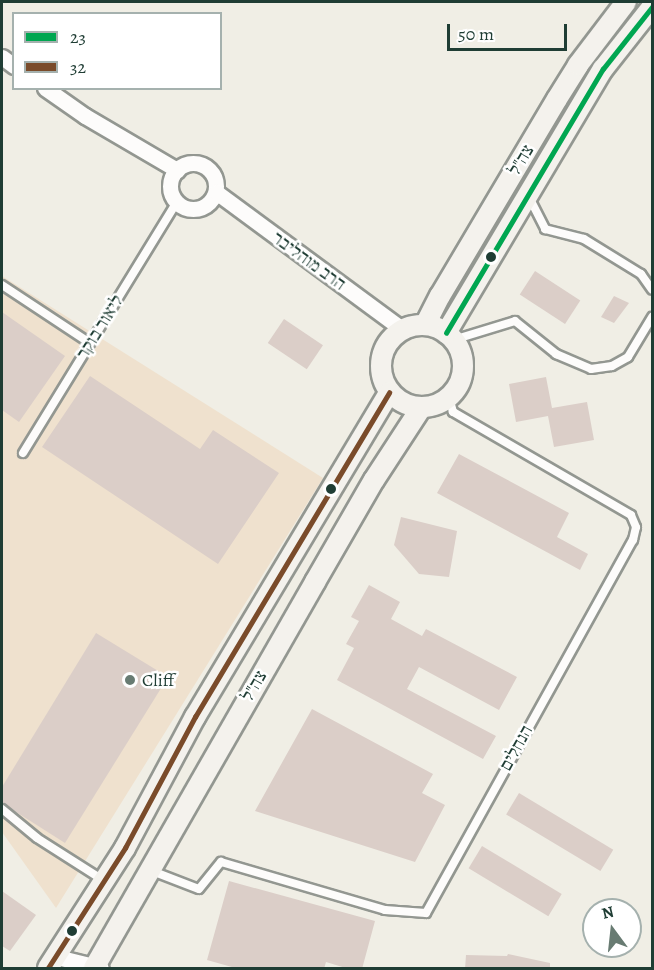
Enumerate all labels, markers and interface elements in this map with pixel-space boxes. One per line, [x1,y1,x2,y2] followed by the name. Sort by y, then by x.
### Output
[12,12,222,90] legend
[450,12,570,50] scale bar
[458,22,494,46] text: 50 m
[70,25,86,49] text: 23
[70,55,86,79] text: 32
[503,141,539,179] street label: צה"ל
[268,227,350,295] street label: הרב מוהליבר
[485,251,497,263] unlabelled marker
[72,291,128,363] street label: ליאור בוקר
[325,483,337,495] unlabelled marker
[237,667,271,705] street label: צה"ל
[142,669,174,691] place label: Cliff
[123,673,137,687] marker: Cliff
[495,721,537,775] street label: הנחלים
[582,898,642,958] north arrow
[599,900,616,925] text: N
[66,925,78,937] unlabelled marker

